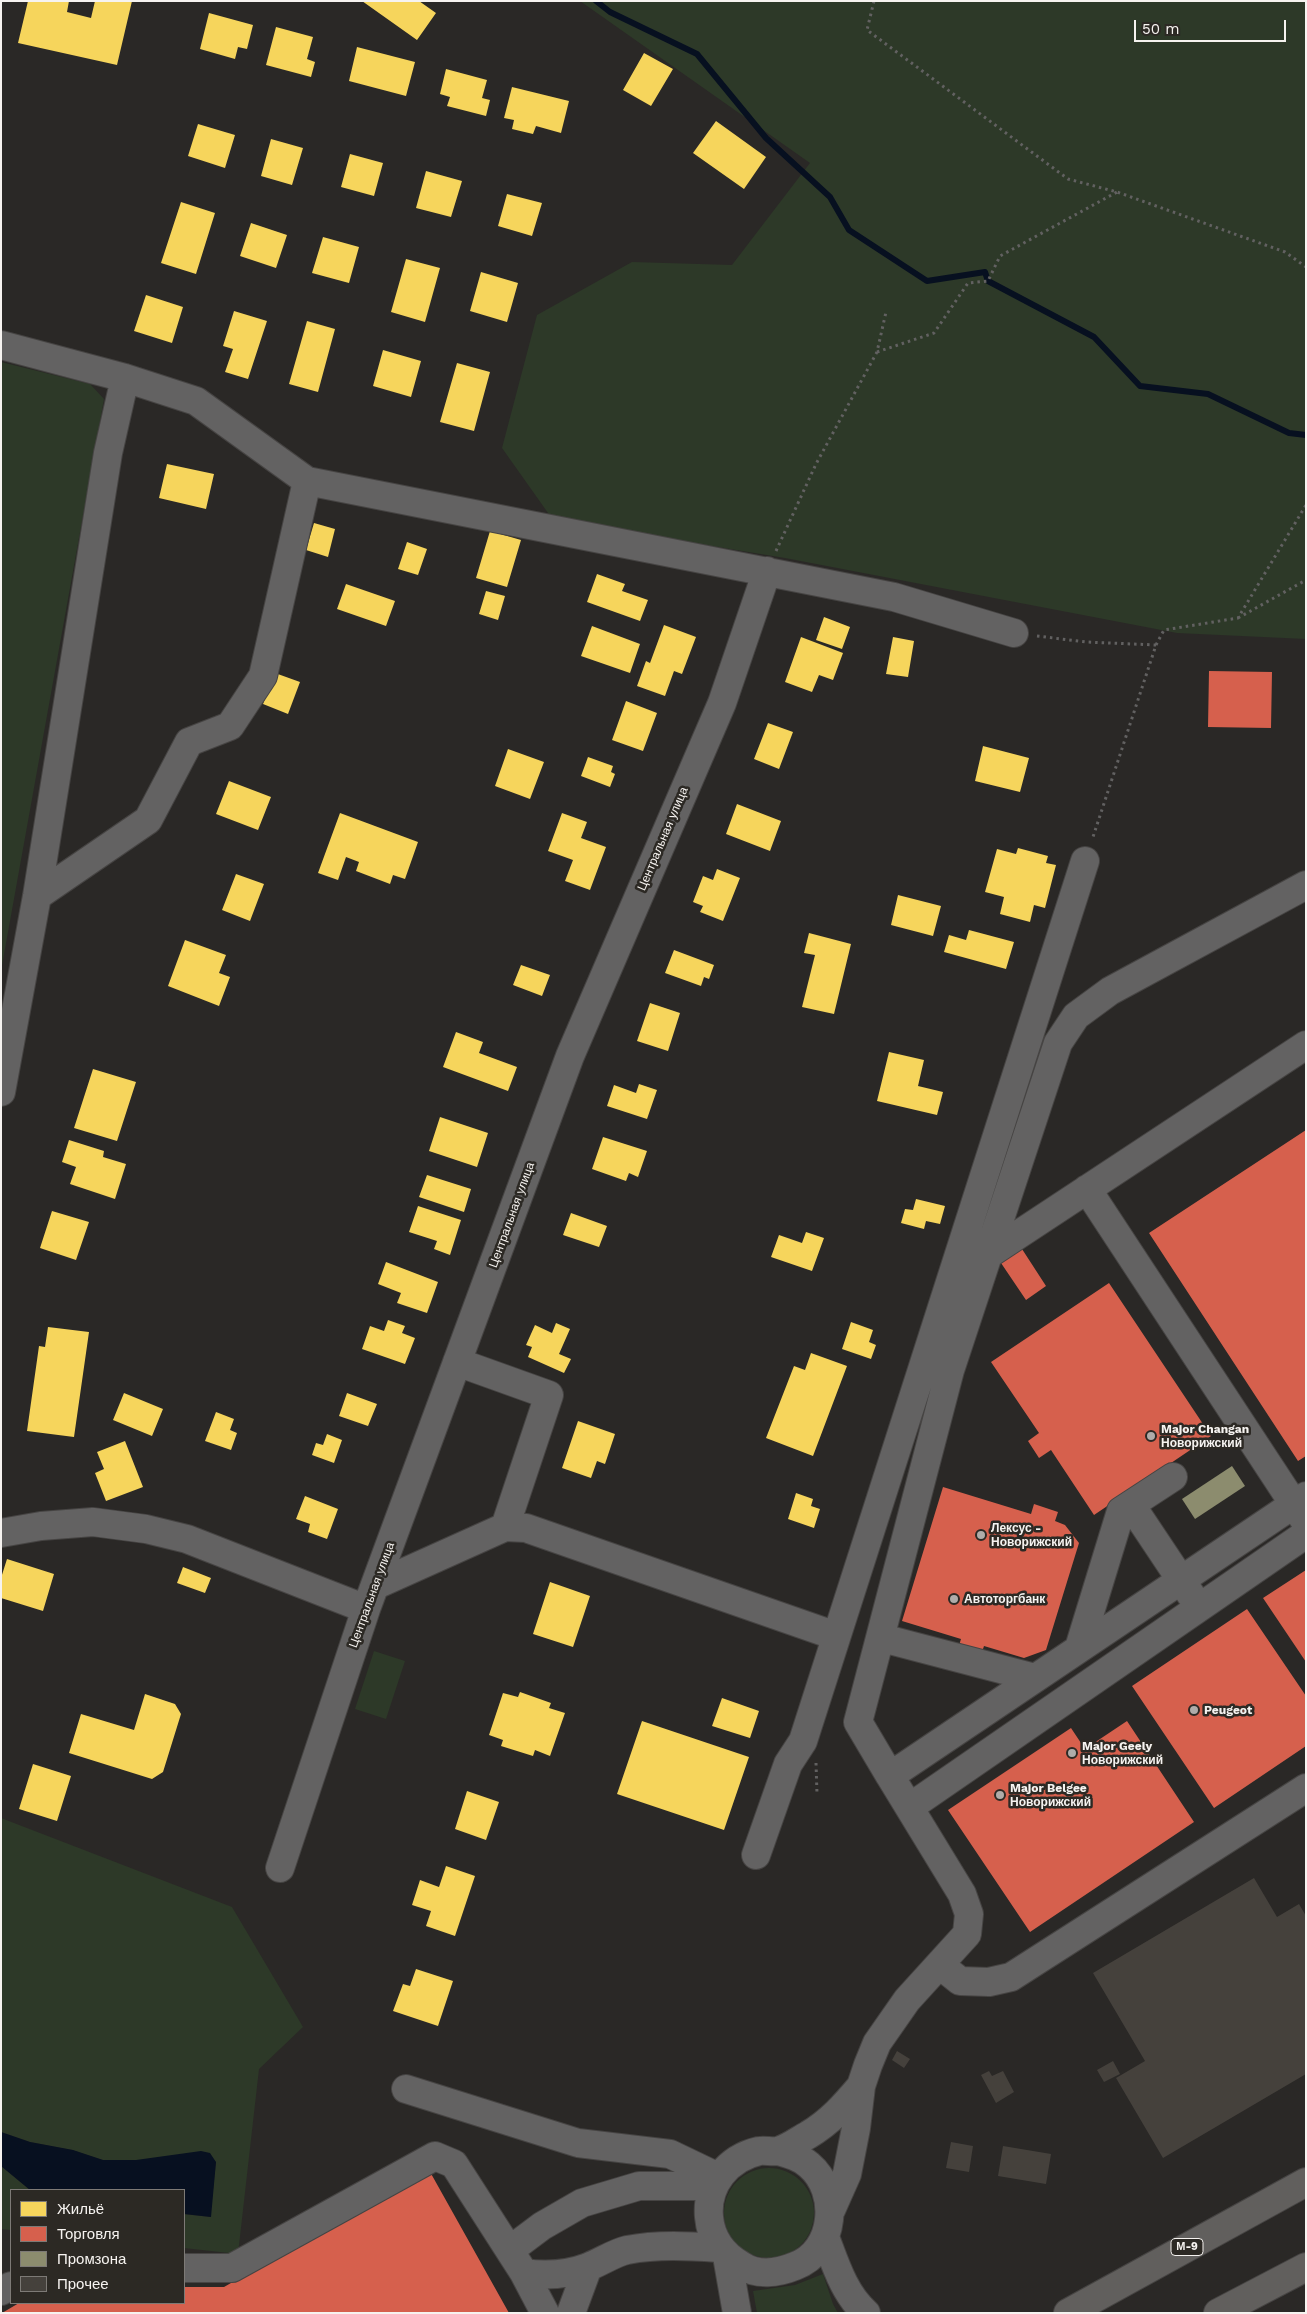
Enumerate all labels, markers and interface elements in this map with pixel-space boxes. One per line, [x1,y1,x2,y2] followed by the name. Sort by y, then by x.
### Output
[1137,10,1290,42] scale bar
[1142,20,1179,38] text: 50 m
[635,785,691,893] street label: Центральная улица
[486,1160,538,1270] street label: Центральная улица
[1161,1422,1249,1450] place label: Major Changan Новорижский
[1145,1430,1157,1442] marker: Major Changan Новорижский
[991,1521,1072,1549] place label: Лексус - Новорижский
[975,1529,987,1541] marker: Лексус - Новорижский
[346,1540,398,1650] street label: Центральная улица
[964,1592,1045,1606] place label: Автоторгбанк
[948,1593,960,1605] marker: Автоторгбанк
[1204,1703,1252,1717] place label: Peugeot
[1188,1704,1200,1716] marker: Peugeot
[1082,1739,1163,1767] place label: Major Geely Новорижский
[1066,1747,1078,1759] marker: Major Geely Новорижский
[1010,1781,1091,1809] place label: Major Belgee Новорижский
[994,1789,1006,1801] marker: Major Belgee Новорижский
[10,2189,185,2304] legend
[57,2200,104,2218] text: Жильё
[57,2225,120,2243] text: Торговля
[1171,2238,1203,2256] road number: М-9
[57,2250,126,2268] text: Промзона
[57,2275,109,2293] text: Прочее

